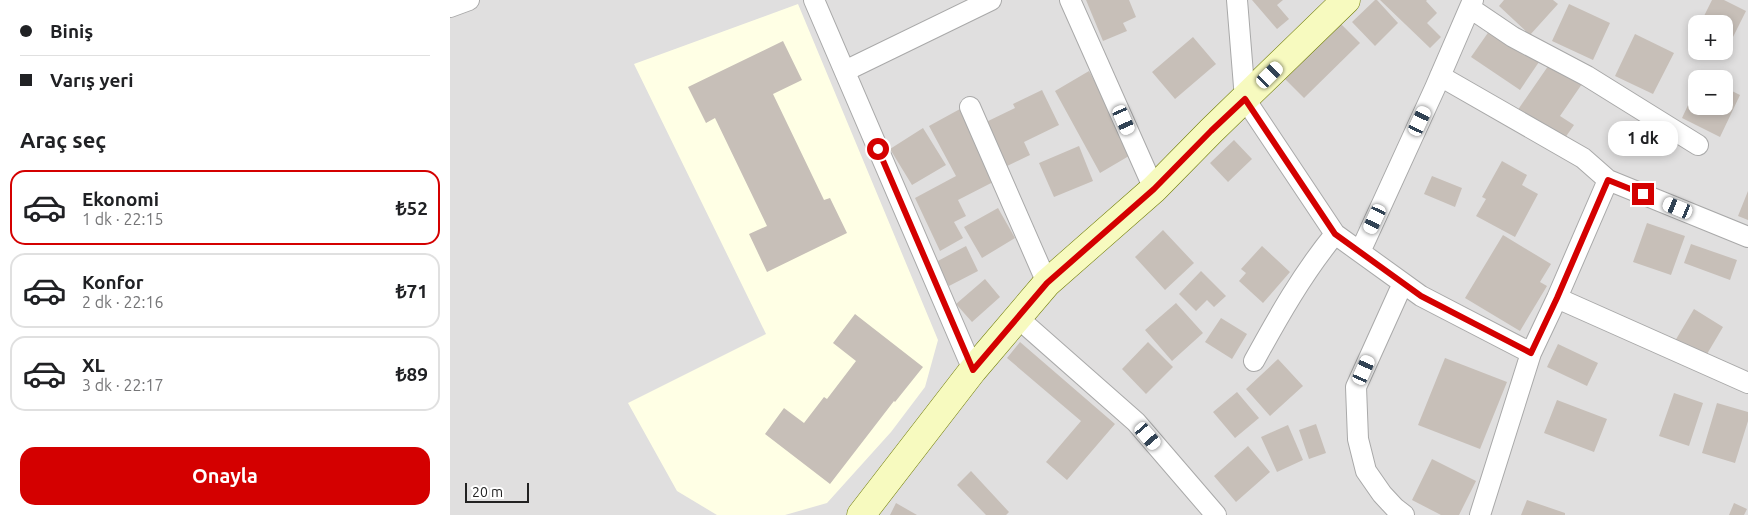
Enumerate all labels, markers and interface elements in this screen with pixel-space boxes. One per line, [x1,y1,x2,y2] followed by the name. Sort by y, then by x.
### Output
[1688,15,1733,115] map controls
[1688,15,1733,60] button: +
[50,20,93,42] text: Biniş
[1254,59,1285,91] car
[50,69,133,91] text: Varış yeri
[1688,70,1733,115] button: −
[1111,103,1136,137] car
[1406,104,1433,138] car
[1608,121,1678,156] callout: 1 dk
[20,127,106,152] text: Araç seç
[1627,129,1659,147] text: 1 dk
[867,138,889,160] route start
[1632,183,1654,205] route end
[22,185,67,230] icon: car
[82,188,159,210] text: Ekonomi
[1661,195,1694,221] car
[396,197,428,219] text: ₺52
[1361,202,1388,236] car
[82,210,163,228] text: 1 dk · 22:15
[22,268,67,313] icon: car
[82,271,144,293] text: Konfor
[396,280,428,302] text: ₺71
[82,293,163,311] text: 2 dk · 22:16
[22,351,67,396] icon: car
[1351,353,1376,387] car
[82,354,105,376] text: XL
[396,363,428,385] text: ₺89
[82,376,163,394] text: 3 dk · 22:17
[1132,420,1163,452] car
[20,447,430,505] button: Onayla
[465,480,529,503] scale bar
[472,484,503,500] text: 20 m

